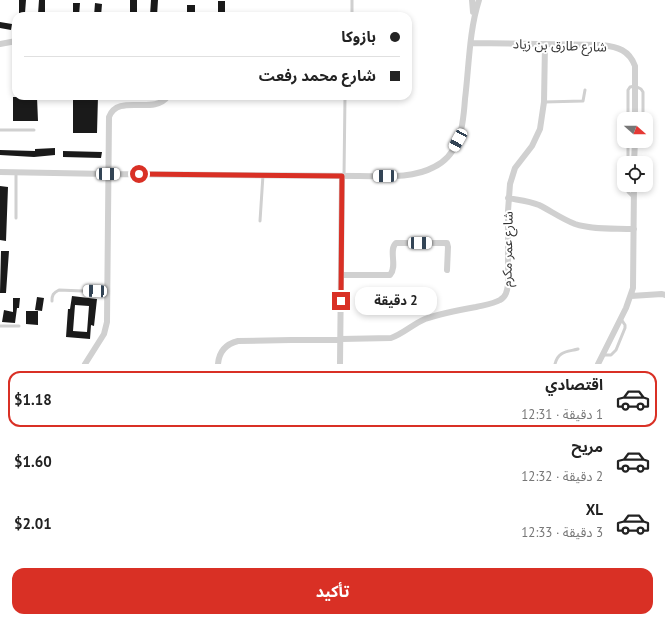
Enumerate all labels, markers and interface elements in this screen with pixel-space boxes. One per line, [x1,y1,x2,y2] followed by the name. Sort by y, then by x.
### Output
[341,27,376,46] text: بازوكا
[513,35,607,58] street label: شارع طارق بن زياد
[259,66,376,85] text: شارع محمد رفعت
[617,112,653,148] north arrow
[617,112,653,192] map controls
[447,127,469,153] car
[617,156,653,192] button: locate
[130,165,148,183] route start
[96,168,120,180] car
[373,170,397,182] car
[498,211,519,287] street label: شارع عمر مكرم
[408,237,432,249] car
[83,285,107,297] car
[355,287,437,315] callout: 2 دقيقة
[332,292,350,310] route end
[374,292,418,309] text: 2 دقيقة
[545,375,603,394] text: اقتصادي
[615,381,651,417] icon: car
[14,390,52,409] text: $1.18
[521,406,603,423] text: 1 دقيقة · 12:31
[571,437,603,456] text: مريح
[615,443,651,479] icon: car
[14,452,52,471] text: $1.60
[521,468,603,485] text: 2 دقيقة · 12:32
[586,500,603,519] text: XL
[615,505,651,541] icon: car
[14,514,52,533] text: $2.01
[521,524,603,541] text: 3 دقيقة · 12:33
[12,568,653,614] button: تأكيد

